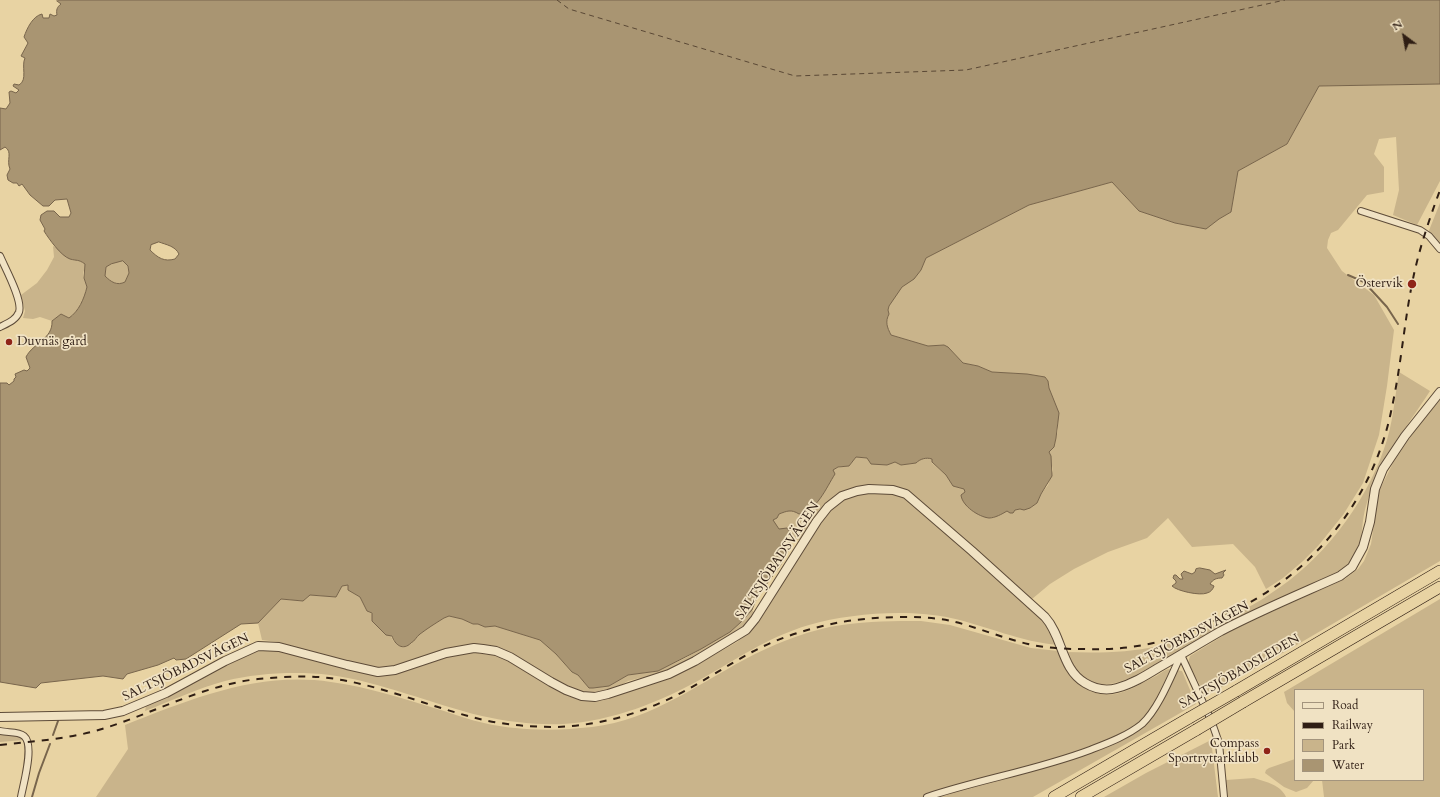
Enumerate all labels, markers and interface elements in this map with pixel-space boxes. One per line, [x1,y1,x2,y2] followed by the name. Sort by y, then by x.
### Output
[1384,16,1424,56] north arrow
[1389,17,1405,34] text: N
[1355,276,1403,292] place label: Östervik
[1406,278,1418,290] marker: Östervik
[17,334,87,350] place label: Duvnäs gård
[4,337,14,347] marker: Duvnäs gård
[733,499,823,623] street label: SALTSJÖBADSVÄGEN
[1122,599,1252,677] street label: SALTSJÖBADSVÄGEN
[120,631,252,705] street label: SALTSJÖBADSVÄGEN
[1177,631,1303,713] street label: SALTSJÖBADSLEDEN
[1294,689,1424,781] legend
[1332,697,1358,713] text: Road
[1332,717,1373,733] text: Railway
[1168,736,1259,767] place label: Compass Sportryttarklubb
[1332,737,1355,753] text: Park
[1262,746,1272,756] marker: Compass Sportryttarklubb
[1332,757,1364,773] text: Water

